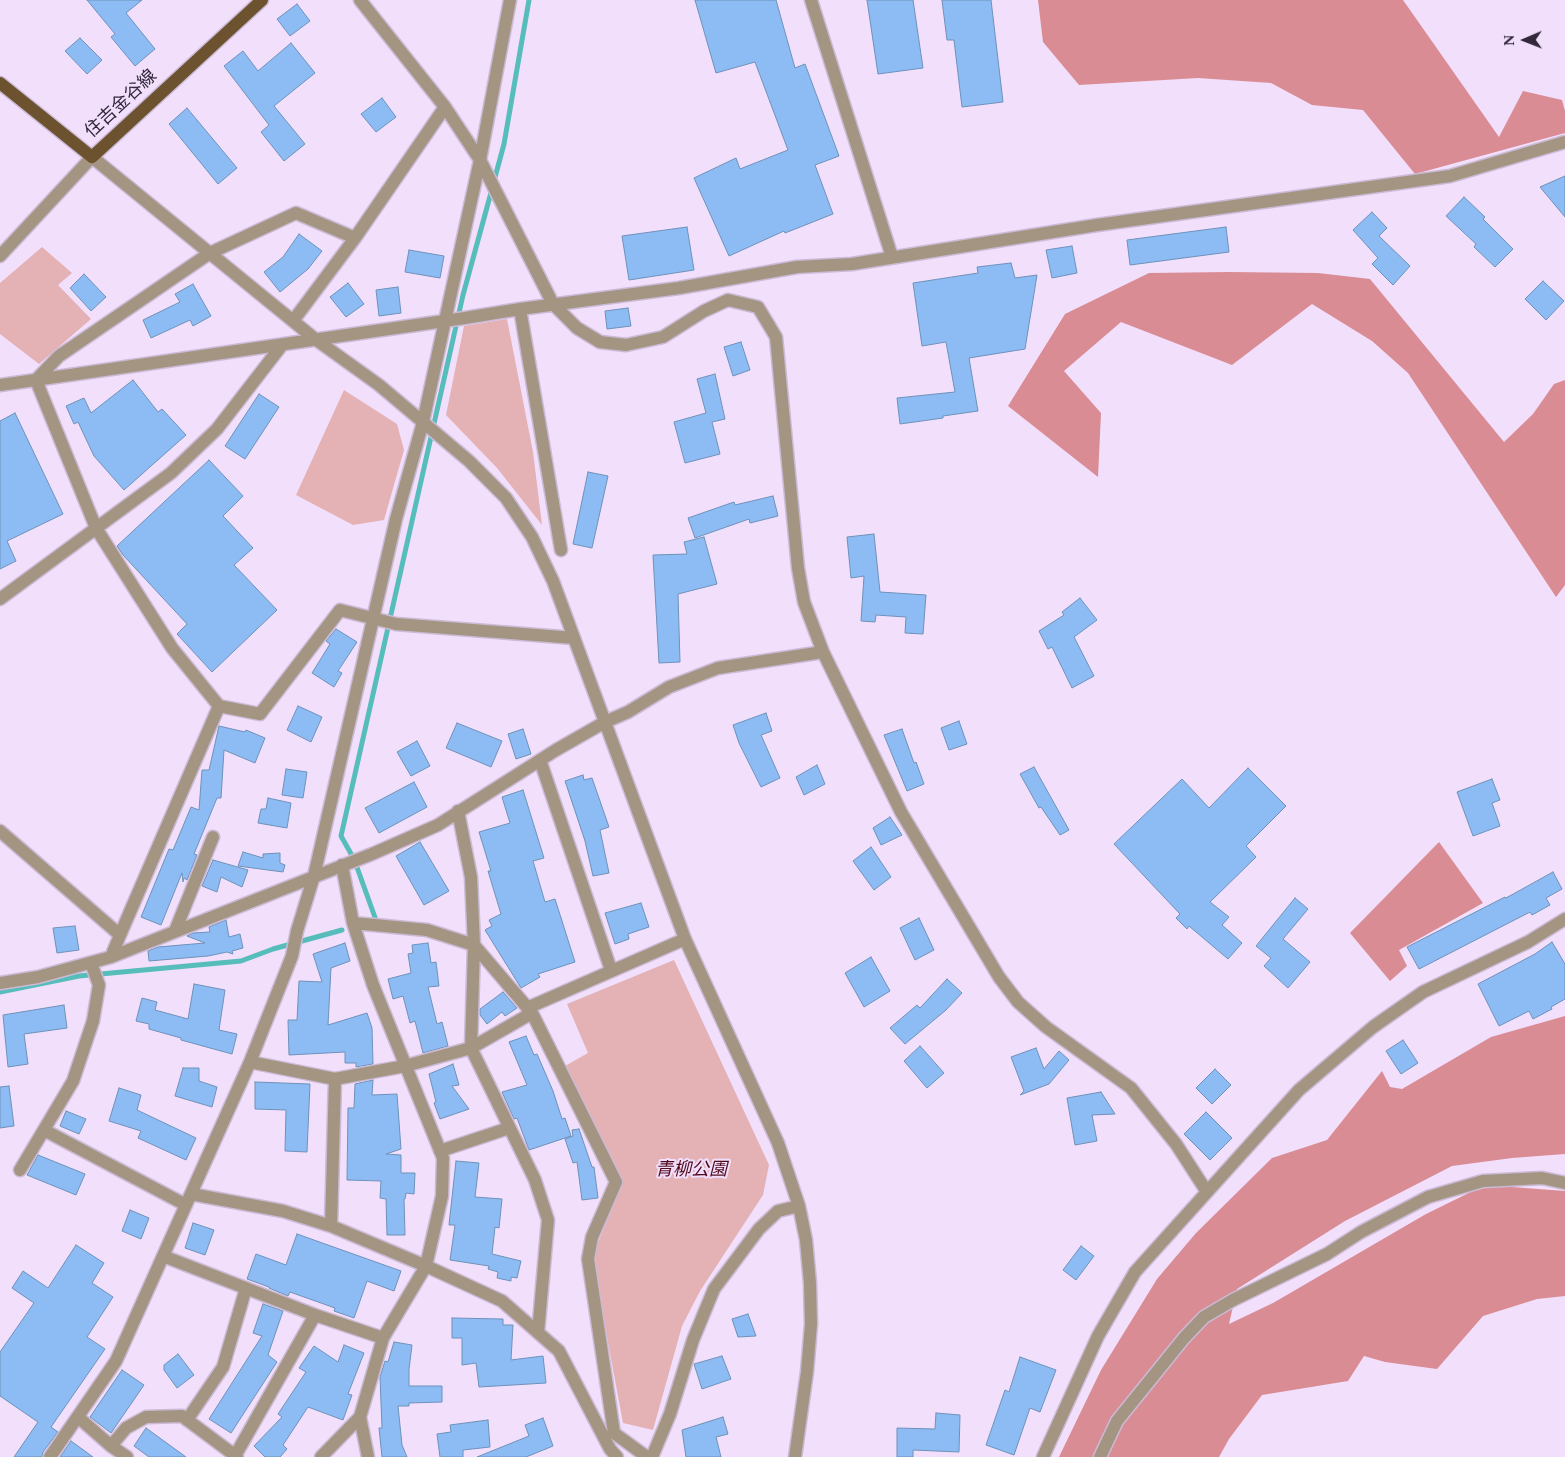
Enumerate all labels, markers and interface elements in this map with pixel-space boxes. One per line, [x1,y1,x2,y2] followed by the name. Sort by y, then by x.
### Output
[1500,15,1550,65] north arrow
[1499,34,1520,46] text: N
[82,66,162,144] street label: 住吉金谷線
[655,1160,727,1182] park label: 青柳公園

